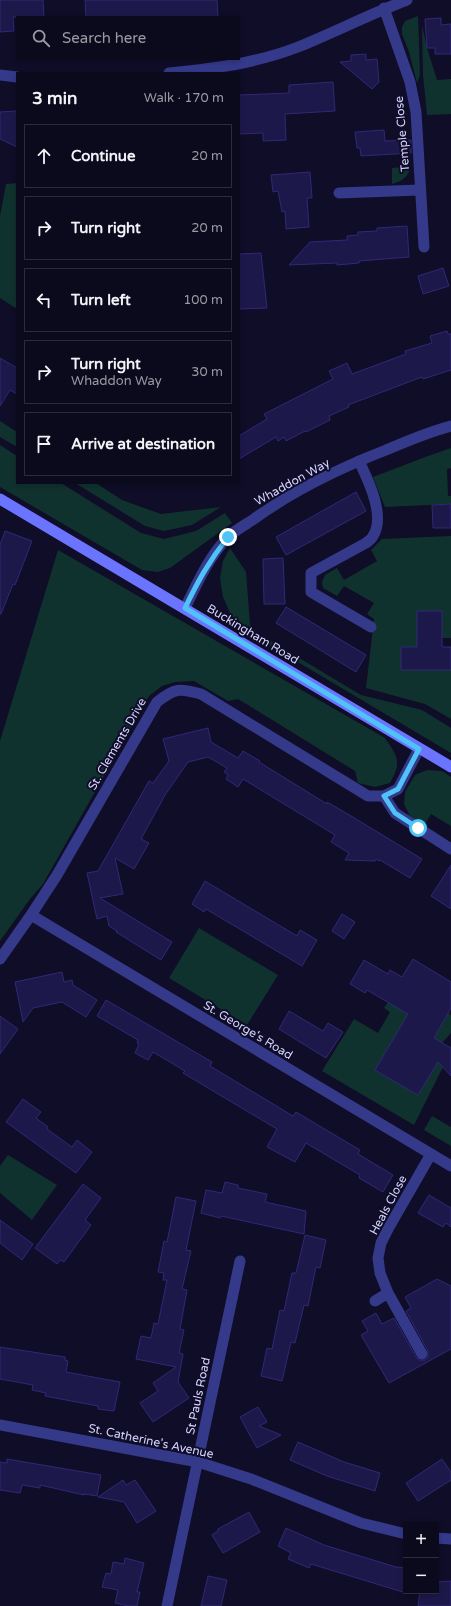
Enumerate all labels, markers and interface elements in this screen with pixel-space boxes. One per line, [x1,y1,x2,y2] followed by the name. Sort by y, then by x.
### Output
[16,16,240,60] search box
[30,27,52,49] icon: search
[62,29,146,47] text: Search here
[32,88,77,109] text: 3 min
[144,90,224,106] text: Walk · 170 m
[392,95,412,172] street label: Temple Close
[33,145,55,167] icon: ahead
[71,147,135,165] text: Continue
[191,148,223,164] text: 20 m
[33,217,55,239] icon: right
[71,219,141,237] text: Turn right
[191,220,223,236] text: 20 m
[33,289,55,311] icon: left
[71,291,131,309] text: Turn left
[183,292,223,308] text: 100 m
[71,355,141,373] text: Turn right
[33,361,55,383] icon: right
[191,364,223,380] text: 30 m
[71,373,162,389] text: Whaddon Way
[33,433,55,455] icon: arrive
[71,435,215,453] text: Arrive at destination
[252,455,333,508] street label: Whaddon Way
[219,528,237,546] route end
[205,601,301,667] street label: Buckingham Road
[85,695,149,793] street label: St. Clements Drive
[409,819,427,837] route start
[201,998,295,1062] street label: St. George's Road
[366,1173,410,1237] street label: Heals Close
[183,1356,213,1436] street label: St Pauls Road
[87,1421,215,1461] street label: St. Catherine's Avenue
[403,1522,439,1594] map controls
[403,1522,439,1558] button: +
[403,1558,439,1594] button: −

